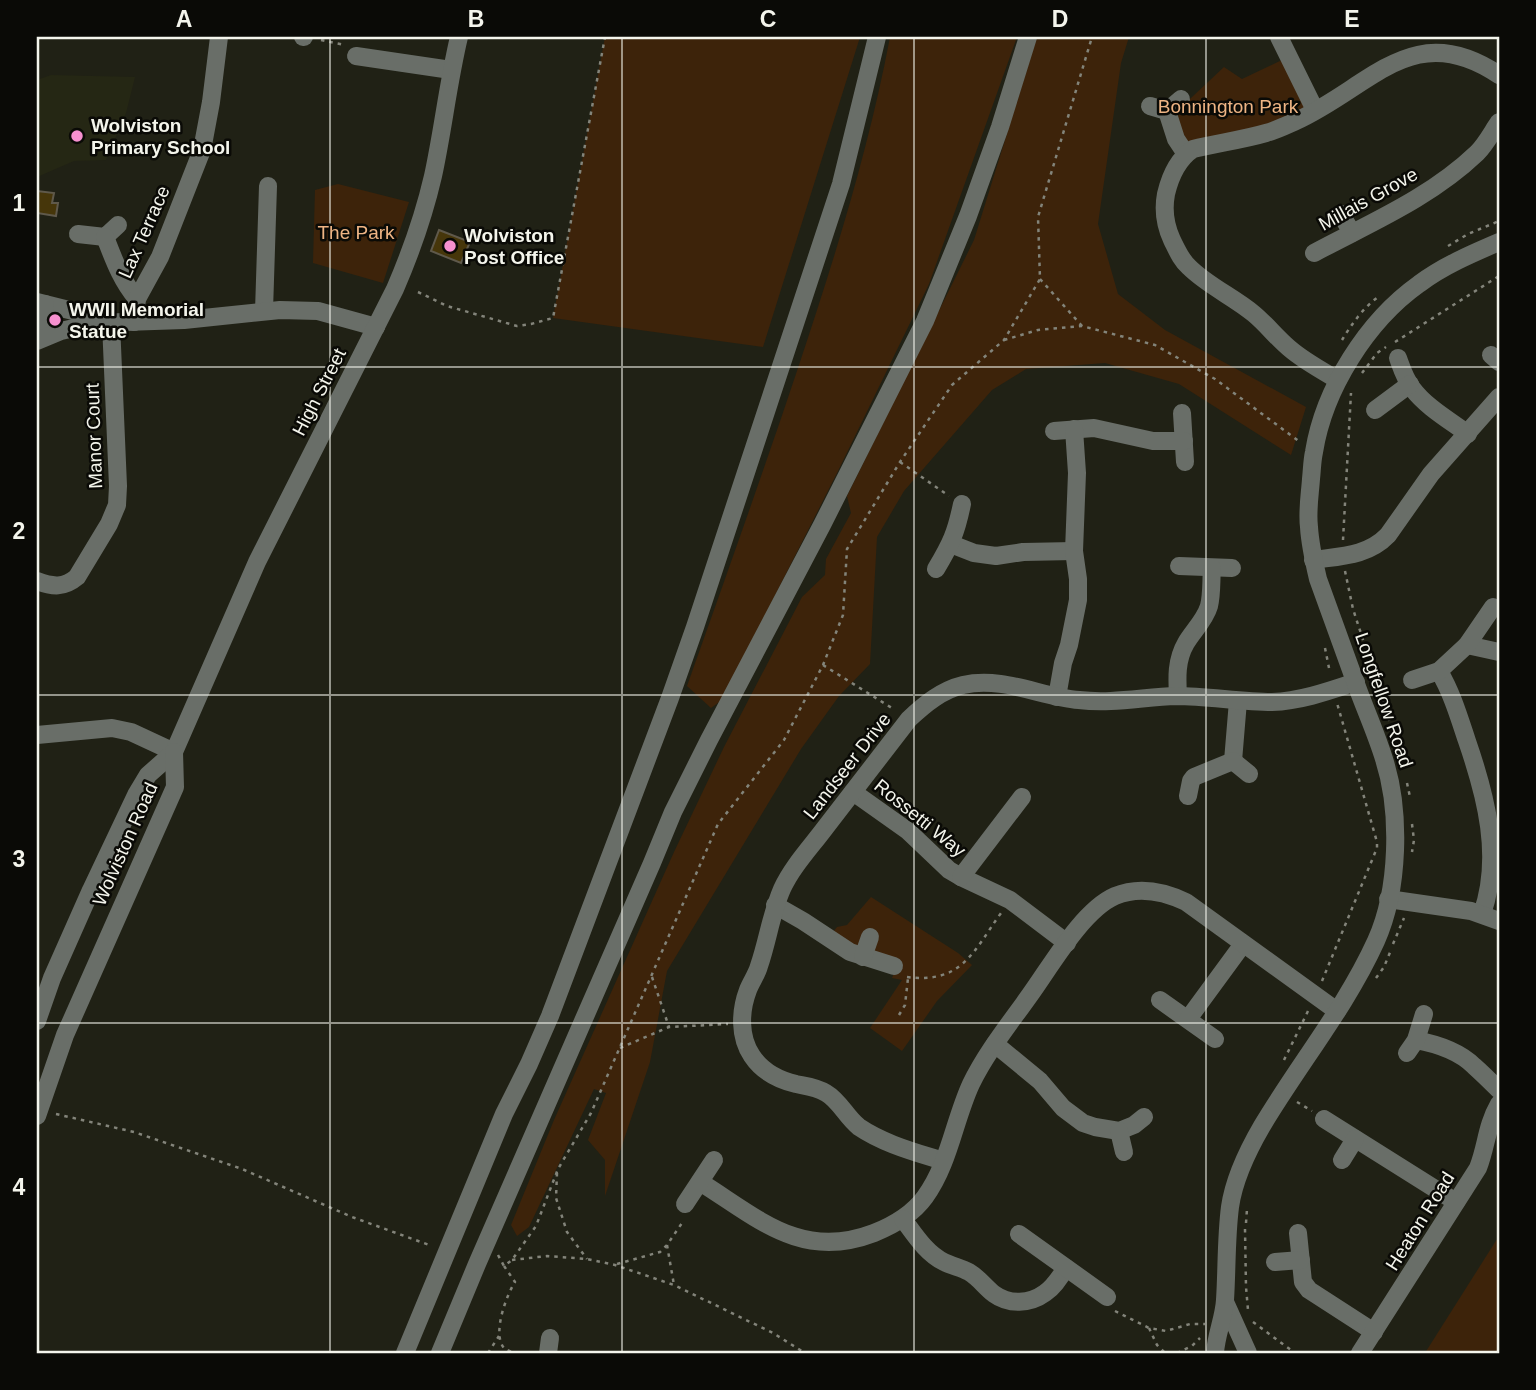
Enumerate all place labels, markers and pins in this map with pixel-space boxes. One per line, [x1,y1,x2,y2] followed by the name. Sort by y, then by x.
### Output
[91,115,230,158] place label: Wolviston Primary School
[69,128,85,144] marker: Wolviston Primary School
[464,225,564,268] place label: Wolviston Post Office
[442,238,458,254] marker: Wolviston Post Office
[69,299,204,342] place label: WWII Memorial Statue
[47,312,63,328] marker: WWII Memorial Statue

